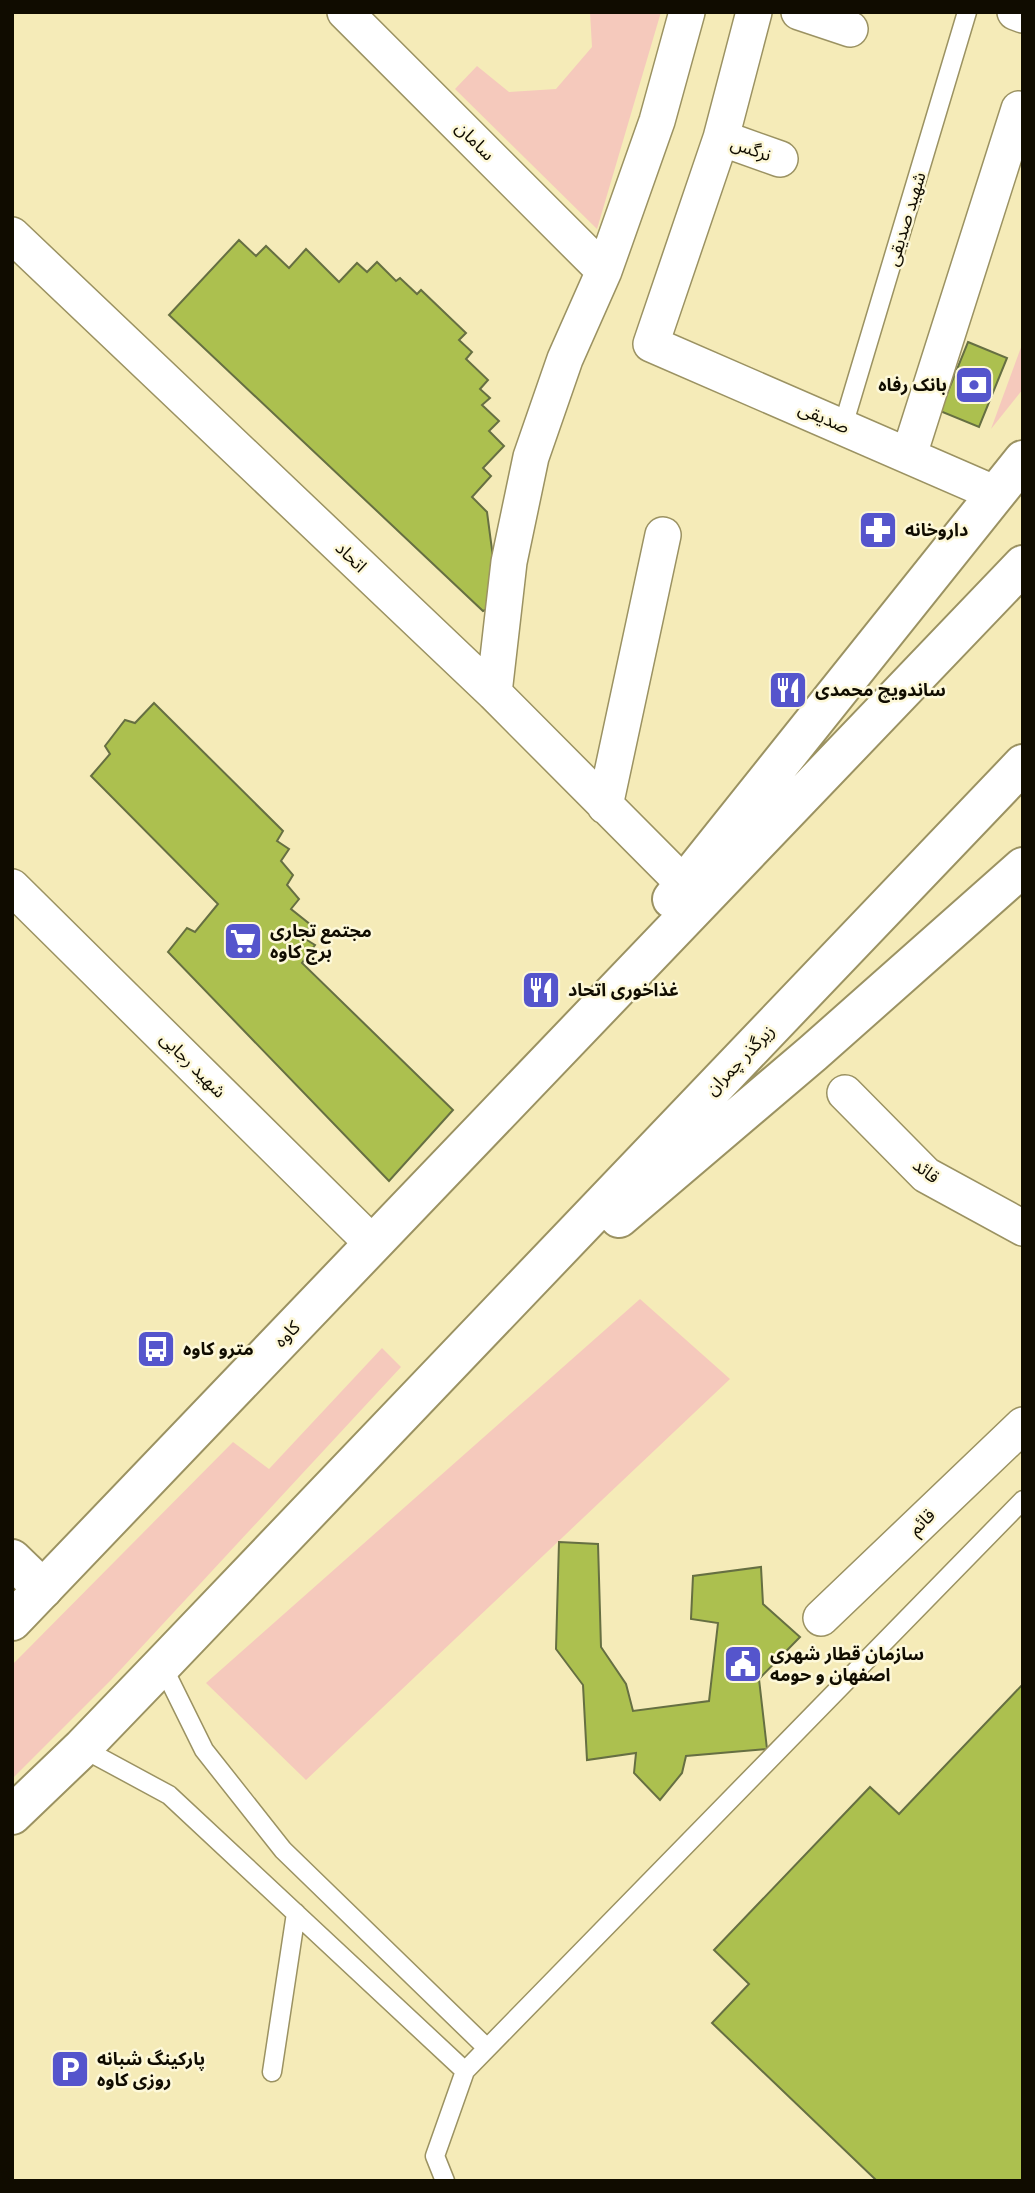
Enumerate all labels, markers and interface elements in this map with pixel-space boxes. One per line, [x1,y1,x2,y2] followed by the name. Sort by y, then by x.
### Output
[451,117,499,165] street label: سامان
[728,132,774,166] street label: نرگس
[881,169,931,269] street label: شهید صدیقی
[953,364,995,406] bank icon: بانک رفاه
[878,374,947,396] place label: بانک رفاه
[795,397,853,439] street label: صدیقی
[857,509,899,551] pharmacy icon: داروخانه
[905,519,968,541] place label: داروخانه
[331,537,371,576] street label: اتحاد
[767,669,809,711] restaurant icon: ساندویچ محمدی
[815,679,946,703] place label: ساندویچ محمدی
[222,920,264,962] supermarket icon: مجتمع تجاری برج کاوه
[270,920,372,965] place label: مجتمع تجاری برج کاوه
[520,969,562,1011] restaurant icon: غذاخوری اتحاد
[568,979,679,1001] place label: غذاخوری اتحاد
[701,1020,779,1100] street label: زیرگذر چمران
[155,1027,231,1103] street label: شهید رجایی
[909,1154,944,1187] street label: قائد
[269,1316,304,1351] street label: کاوه
[135,1328,177,1370] bus stop icon: مترو کاوه
[183,1338,254,1360] place label: مترو کاوه
[904,1504,941,1541] street label: قائم
[722,1643,764,1685] public building icon: سازمان قطار شهری اصفهان و حومه
[770,1643,924,1685] place label: سازمان قطار شهری اصفهان و حومه
[49,2048,91,2090] parking icon: پارکینگ شبانه روزی کاوه
[97,2048,205,2091] place label: پارکینگ شبانه روزی کاوه

